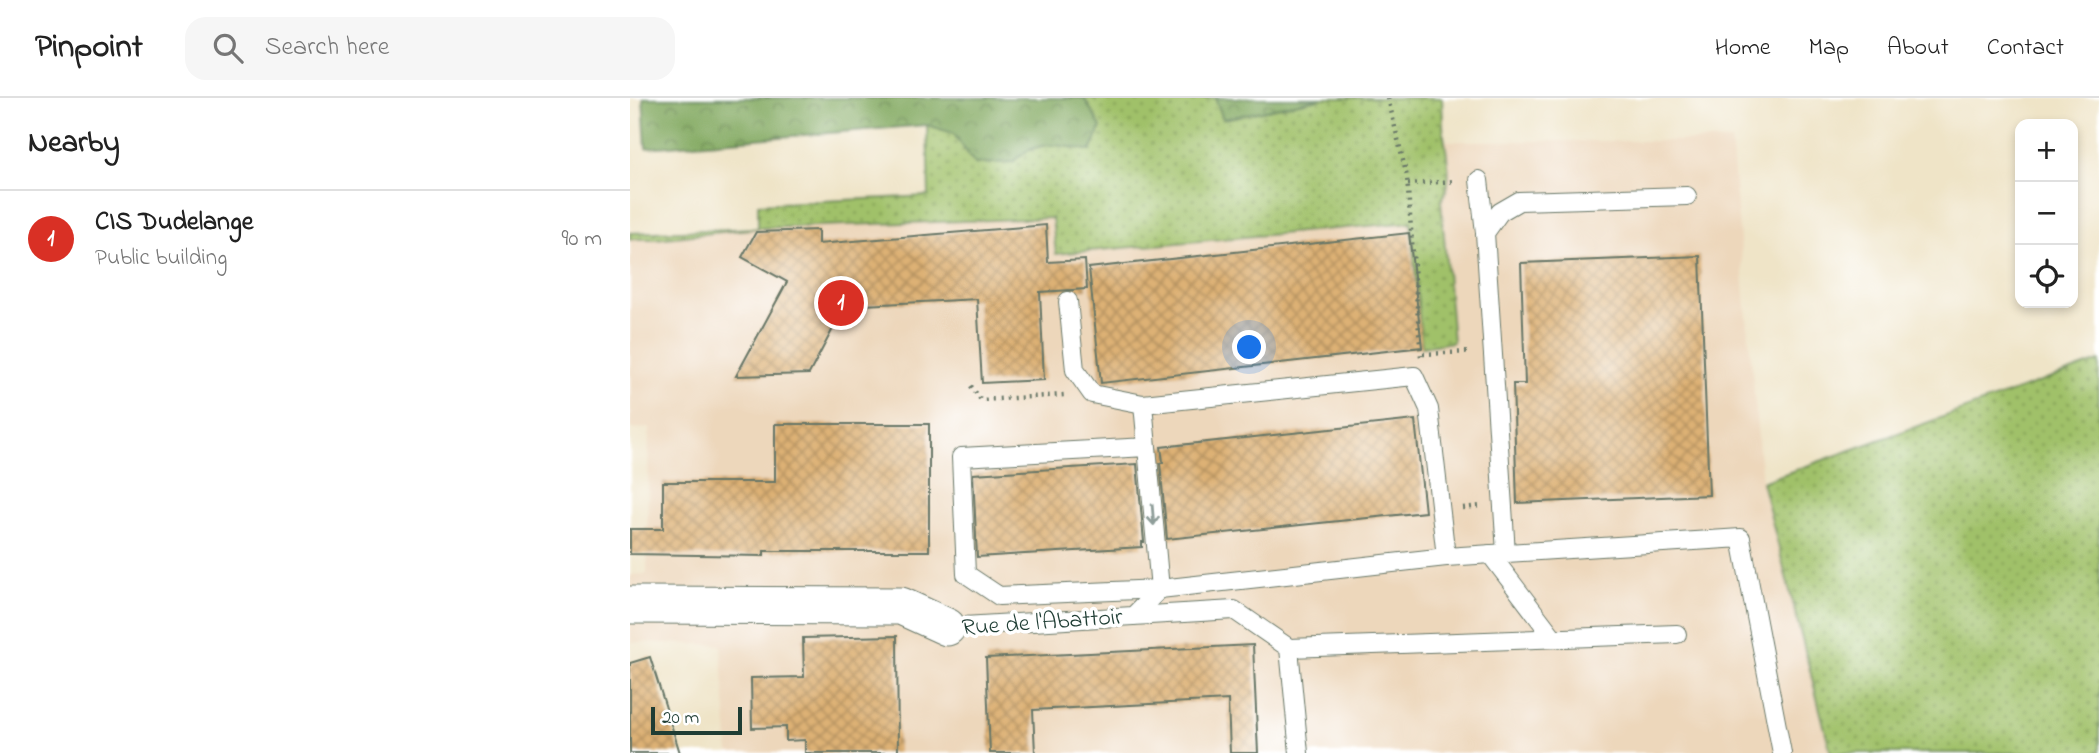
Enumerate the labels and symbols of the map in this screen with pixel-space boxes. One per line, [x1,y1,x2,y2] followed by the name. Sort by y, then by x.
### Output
[818,277,864,329] pin: 1
[1232,330,1266,364] your location
[1147,504,1160,526] one-way arrow
[961,600,1124,647] street label: Rue de l'Abattoir
[651,704,742,736] scale bar

